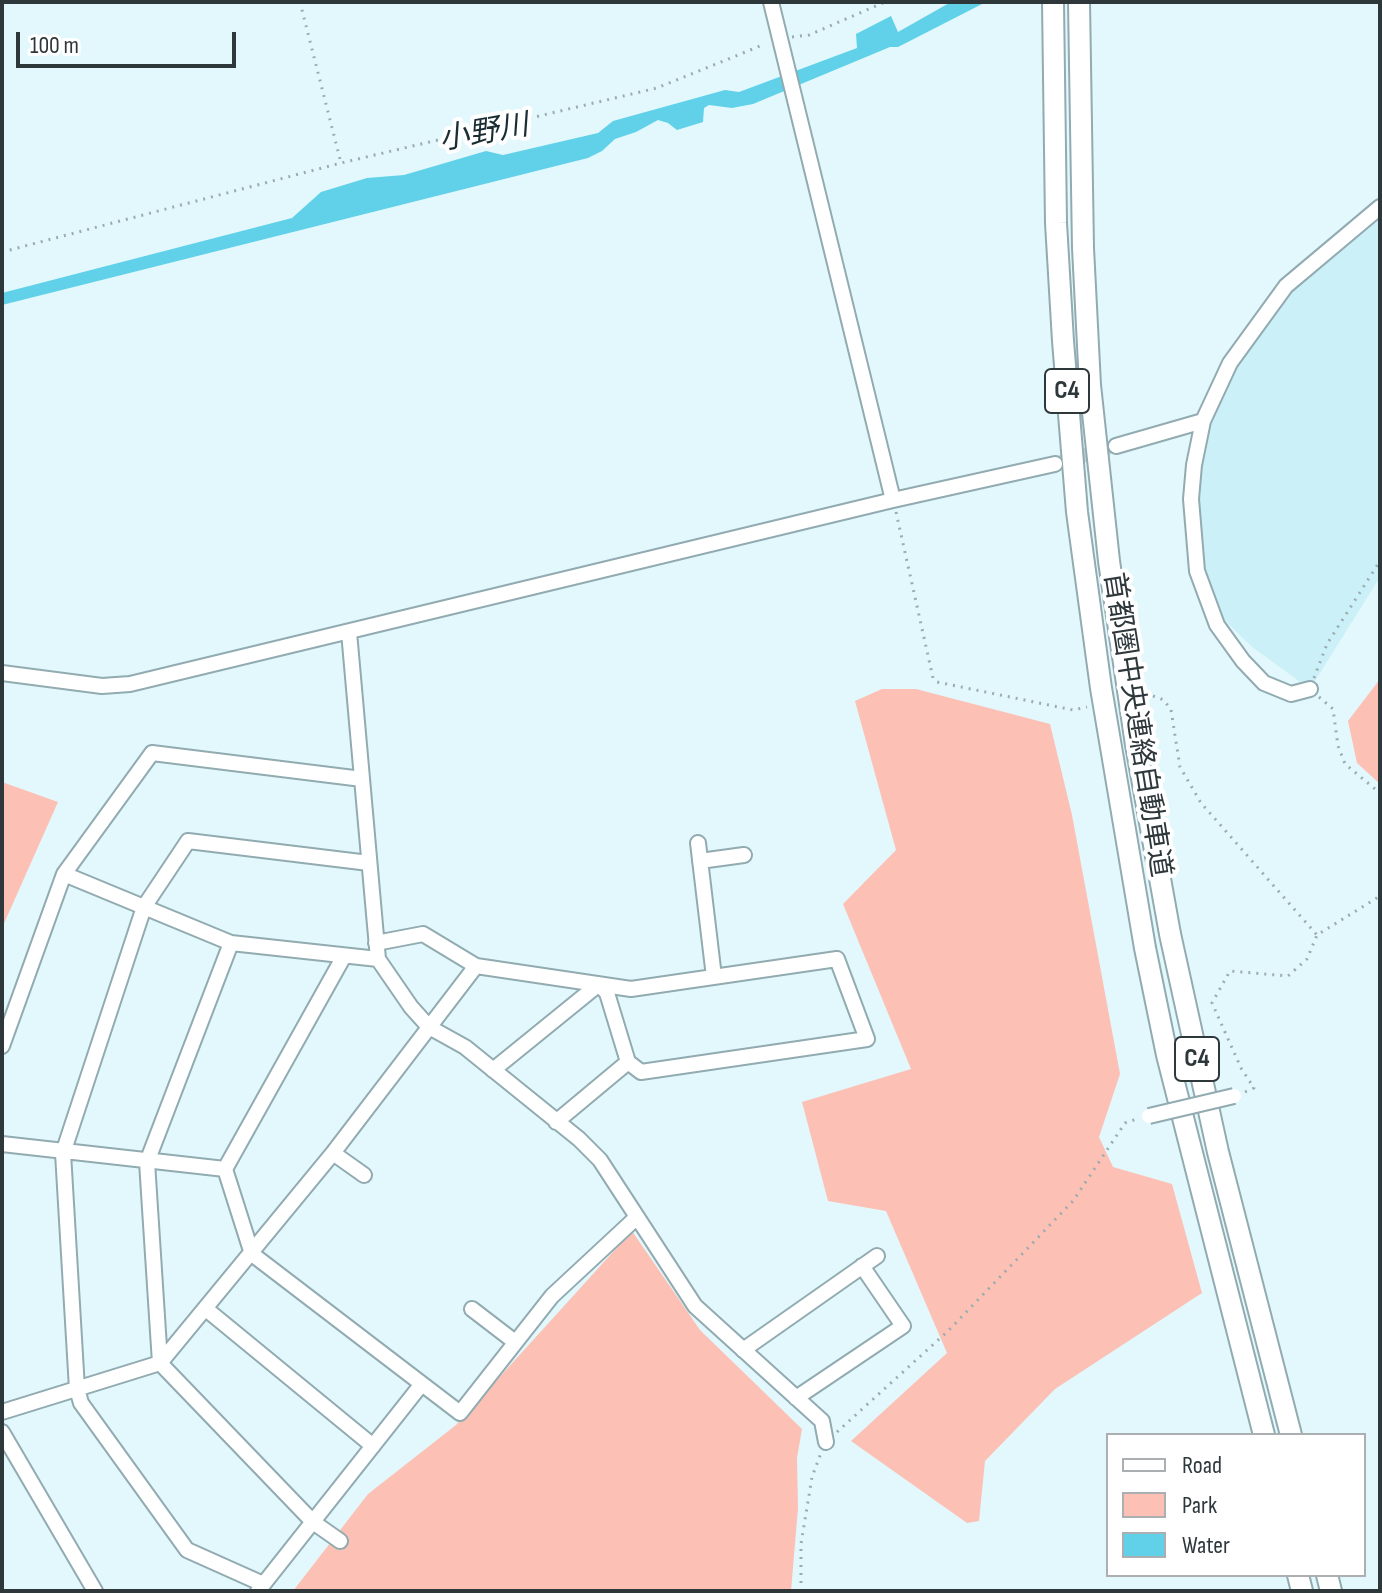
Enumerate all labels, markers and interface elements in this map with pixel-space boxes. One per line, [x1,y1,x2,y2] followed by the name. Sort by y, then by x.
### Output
[20,16,240,66] scale bar
[30,31,79,60] text: 100 m
[437,108,531,160] water label: 小野川
[1045,369,1089,413] road number: C4
[1095,570,1177,880] street label: 首都圏中央連絡自動車道
[1175,1037,1219,1081] road number: C4
[1106,1433,1366,1577] legend
[1182,1451,1222,1480] text: Road
[1182,1491,1217,1520] text: Park
[1182,1531,1230,1560] text: Water

